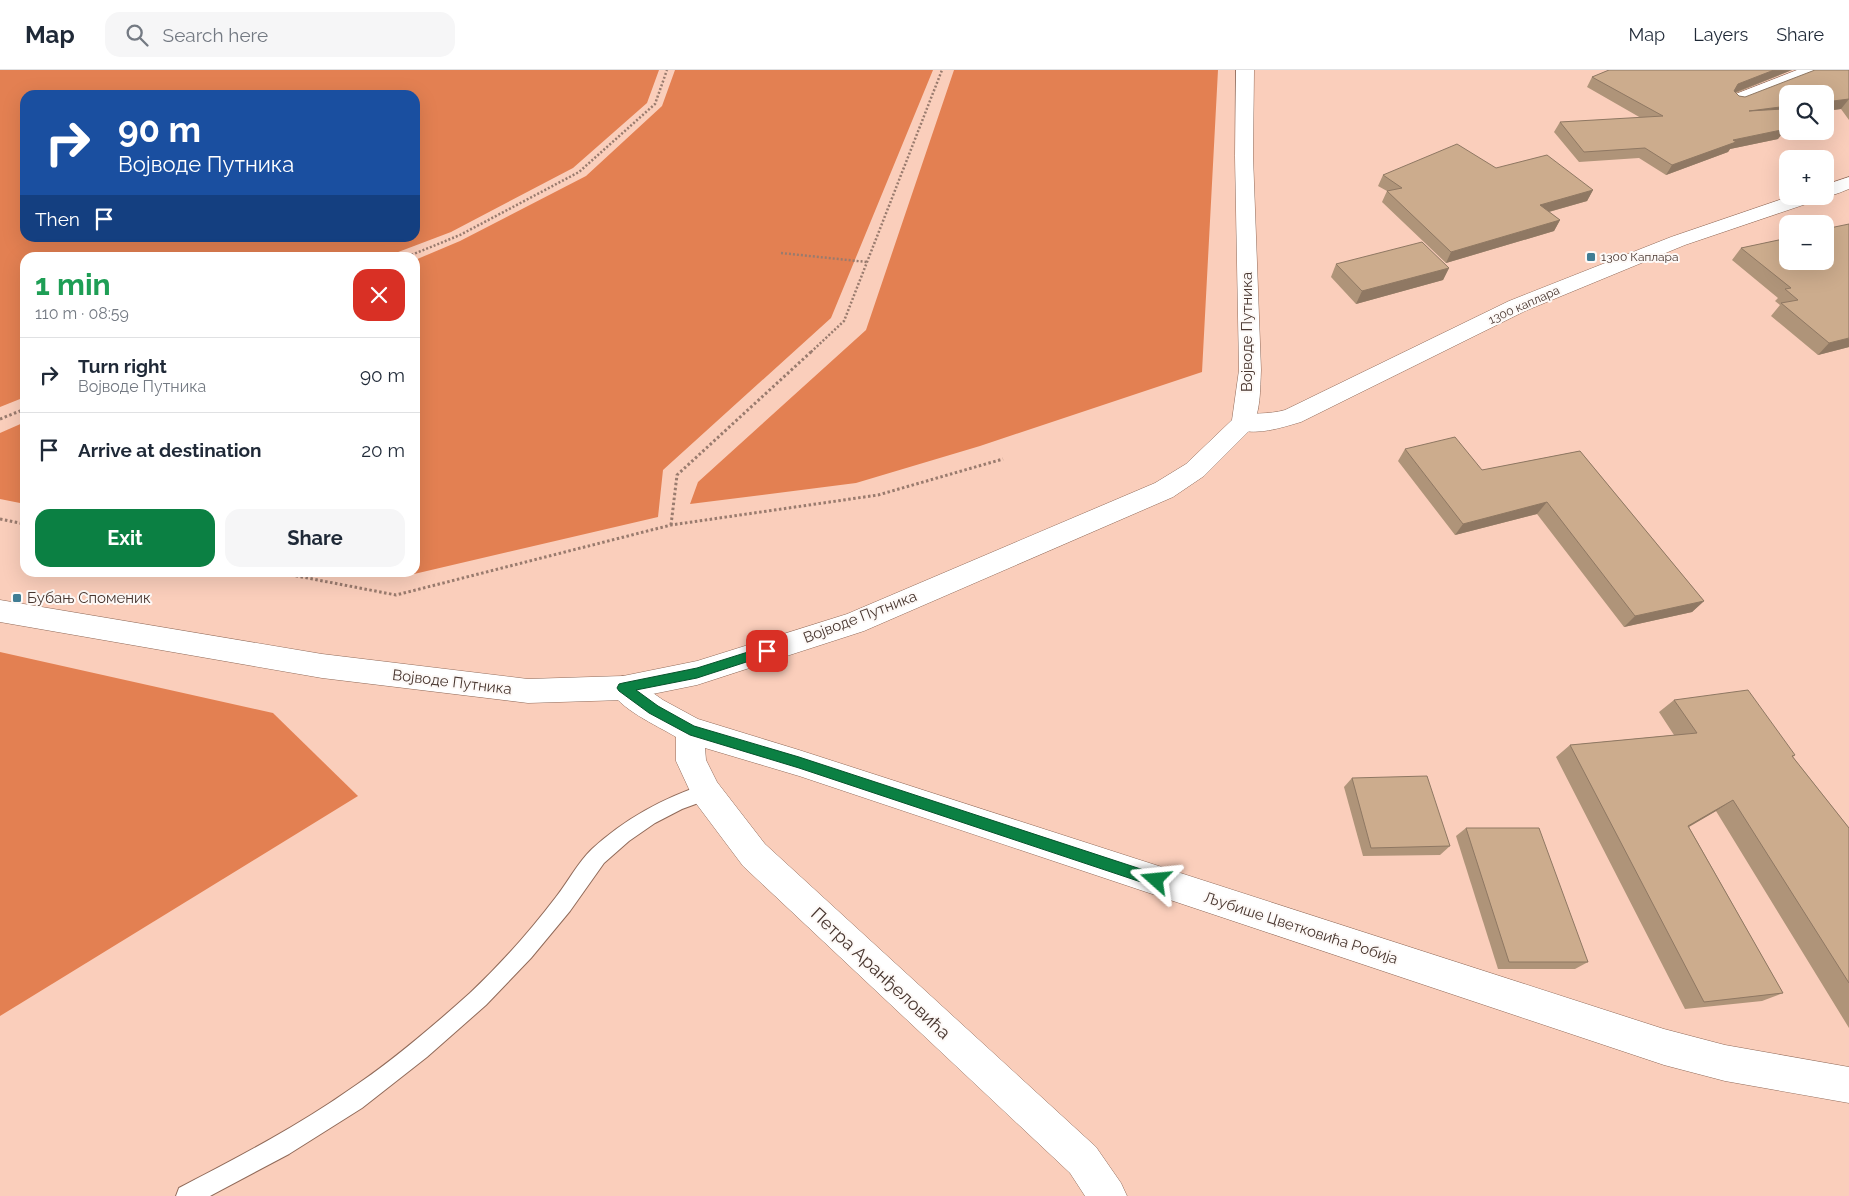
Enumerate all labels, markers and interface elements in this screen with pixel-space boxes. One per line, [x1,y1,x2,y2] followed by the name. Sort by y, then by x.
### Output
[105,12,455,57] search box
[25,20,75,49] text: Map
[123,21,151,49] icon: search
[163,24,268,46] text: Search here
[1629,24,1665,45] text: Map
[1693,24,1748,45] text: Layers
[1776,24,1824,45] text: Share
[1779,85,1834,270] map controls
[1779,85,1834,140] button: search
[118,109,201,150] text: 90 m
[35,110,100,175] icon: right
[1779,150,1834,205] button: +
[118,151,294,177] text: Војводе Путника
[90,205,118,233] icon: arrive
[35,208,80,230] text: Then
[1779,215,1834,270] button: −
[1601,250,1679,264] place label: 1300 Каплара
[1585,251,1597,263] marker: 1300 Каплара
[35,267,111,302] text: 1 min
[353,269,405,321] button: close
[1238,272,1256,392] street label: Војводе Путника
[1486,283,1562,327] street label: 1300 каплара
[35,304,129,323] text: 110 m · 08:59
[78,355,167,377] text: Turn right
[35,361,63,389] icon: right
[360,364,405,386] text: 90 m
[78,377,206,396] text: Војводе Путника
[35,436,63,464] icon: arrive
[78,439,262,461] text: Arrive at destination
[361,439,405,461] text: 20 m
[35,509,215,567] button: Exit
[225,509,405,567] button: Share
[801,587,919,647] street label: Војводе Путника
[27,589,151,607] place label: Бубањ Споменик
[11,592,23,604] marker: Бубањ Споменик
[746,630,788,672] pin
[753,637,781,665] icon: arrive
[391,666,513,698] street label: Војводе Путника
[1129,853,1181,905] position arrow
[1202,888,1400,968] street label: Љубише Цветковића Робија
[807,903,955,1043] street label: Петра Аранђеловића

